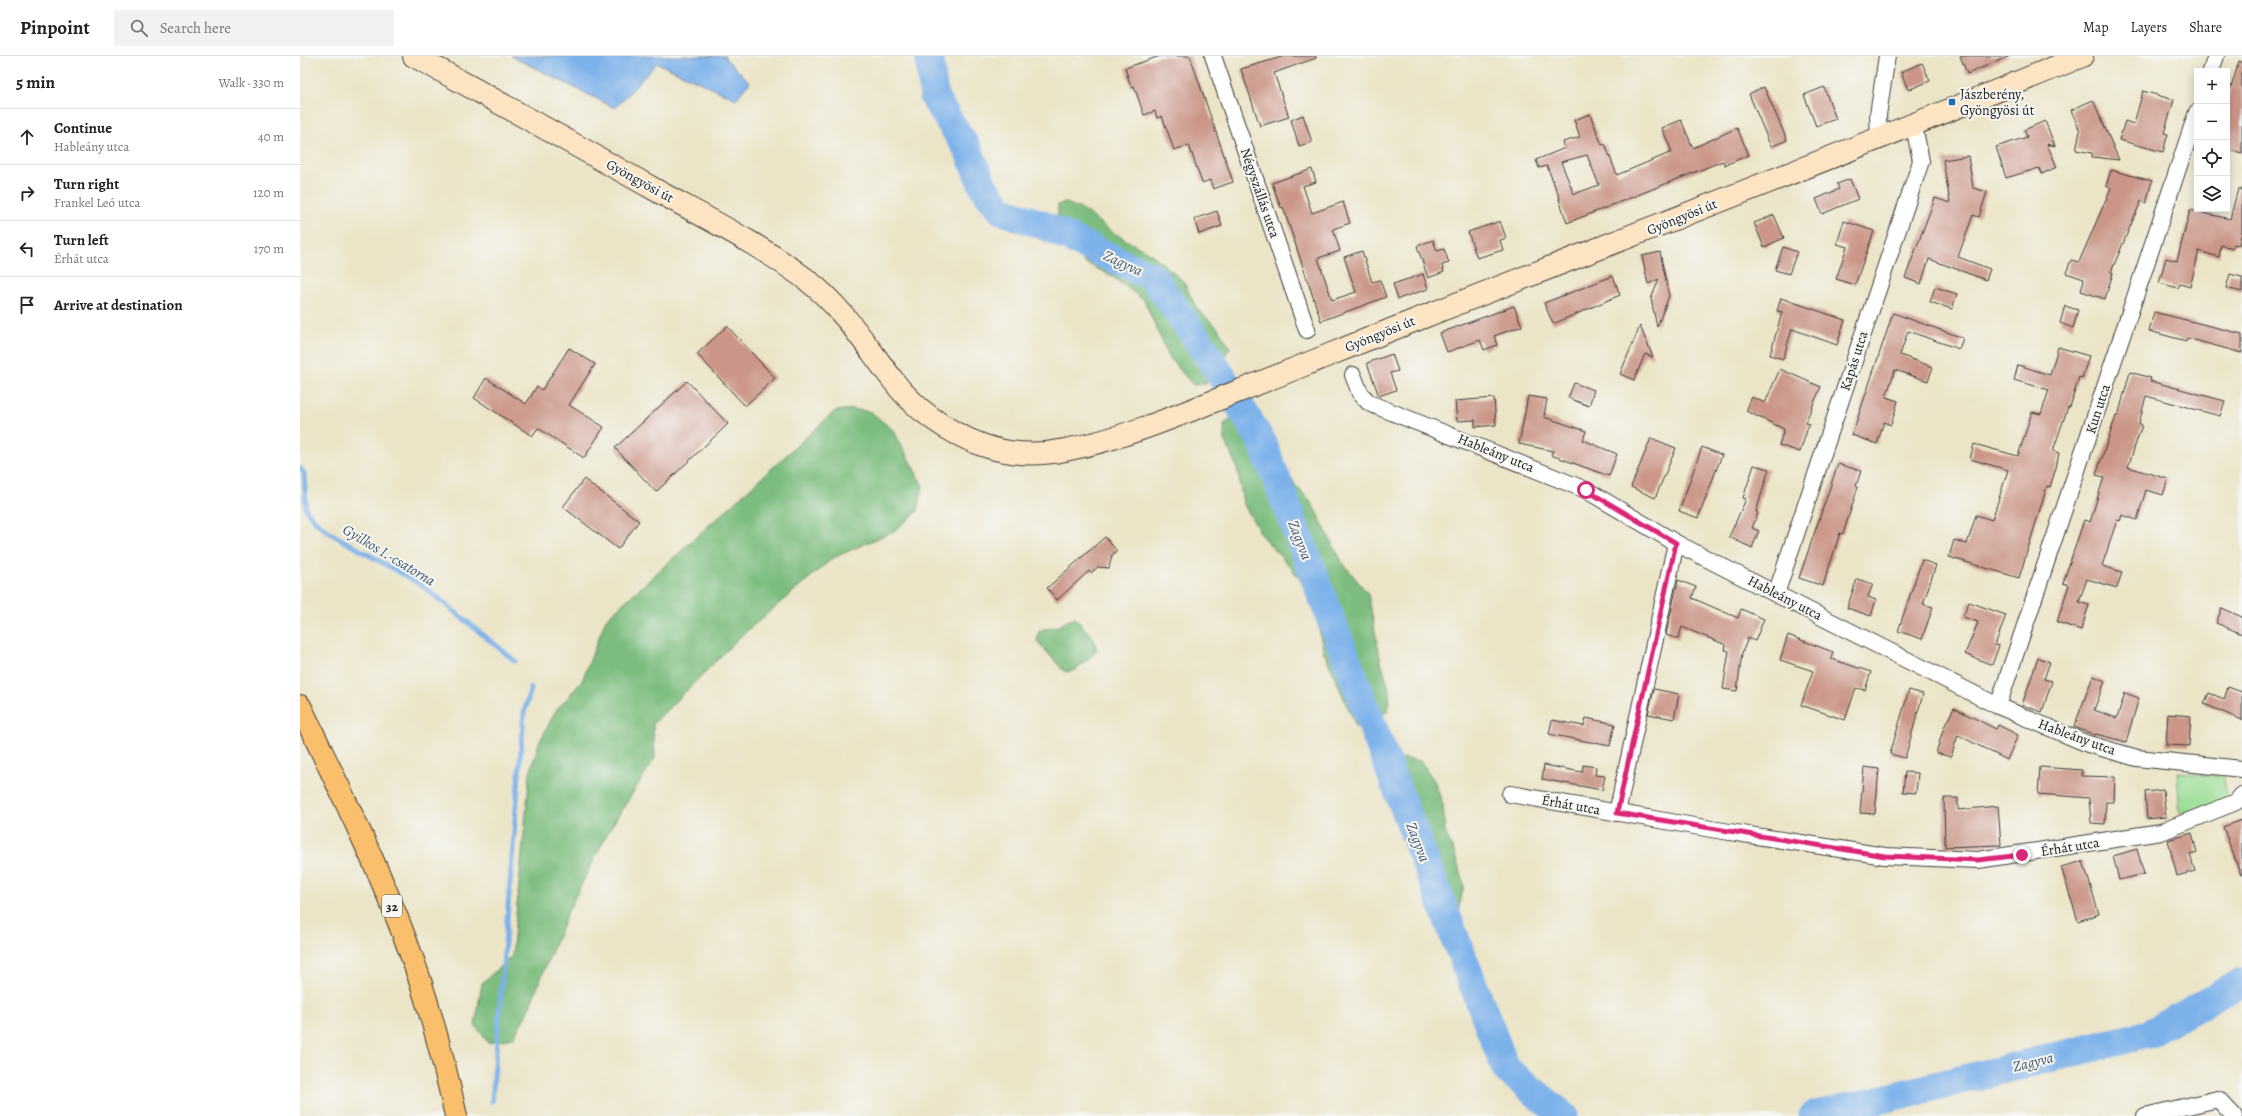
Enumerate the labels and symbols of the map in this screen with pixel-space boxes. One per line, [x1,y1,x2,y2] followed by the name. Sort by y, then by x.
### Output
[1960,85,2035,120] place label: Jászberény, Gyöngyösi út
[1947,97,1957,107] marker: Jászberény, Gyöngyösi út
[1236,145,1284,241] street label: Négyszállás utca
[603,155,677,207] street label: Gyöngyösi út
[1644,194,1720,240] street label: Gyöngyösi út
[1100,245,1146,281] water label: Zagyva
[1342,311,1418,357] street label: Gyöngyösi út
[1835,328,1873,393] street label: Kapás utca
[2081,381,2115,436] street label: Kun utca
[1455,429,1538,477] street label: Hableány utca
[1577,481,1595,499] route start
[1283,517,1317,563] water label: Zagyva
[339,519,439,591] water label: Gyilkos I.-csatorna
[1745,571,1826,625] street label: Hableány utca
[2036,714,2119,760] street label: Hableány utca
[1540,791,1602,820] street label: Érhát utca
[1401,819,1435,865] water label: Zagyva
[2039,833,2101,861] street label: Érhát utca
[2013,846,2031,864] route end
[382,895,402,917] road number: 32
[2011,1047,2055,1077] water label: Zagyva

